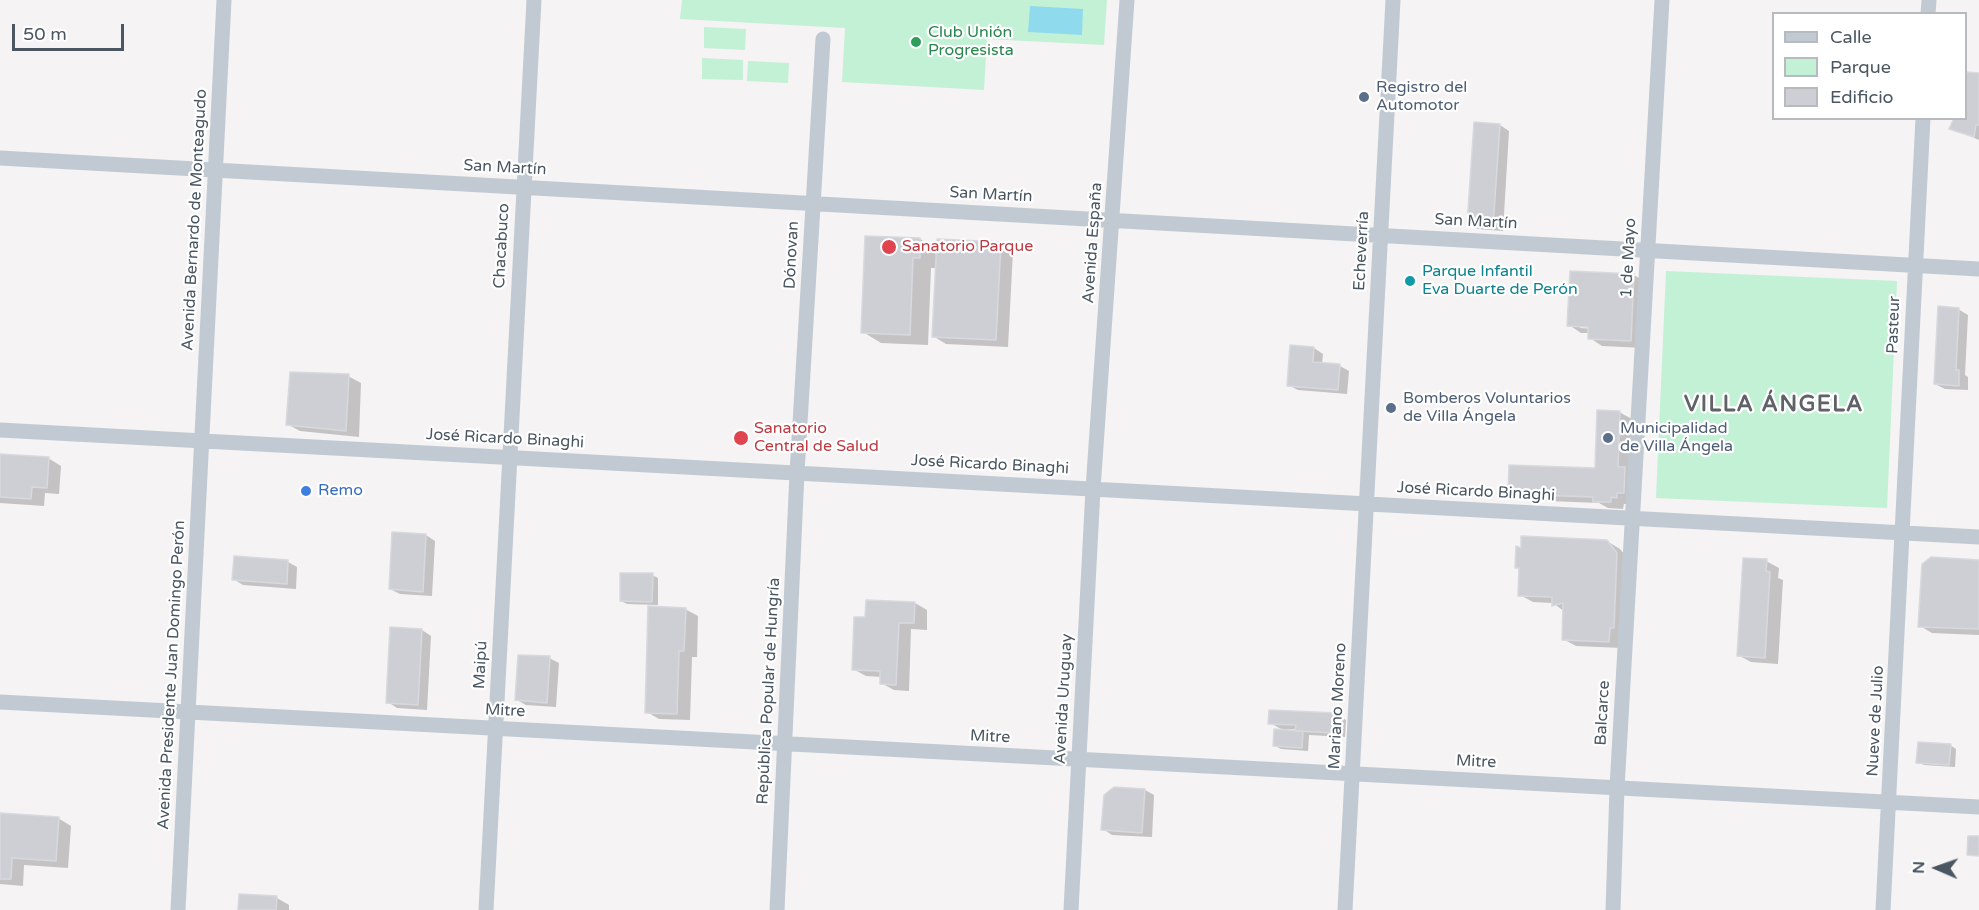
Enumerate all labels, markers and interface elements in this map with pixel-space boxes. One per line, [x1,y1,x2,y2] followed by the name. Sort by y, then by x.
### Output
[15,12,128,50] scale bar
[1772,12,1967,120] legend
[23,23,67,45] text: 50 m
[928,23,1014,61] place label: Club Unión Progresista
[1830,26,1872,48] text: Calle
[909,35,923,49] marker: Club Unión Progresista
[1830,56,1891,78] text: Parque
[1376,78,1467,116] place label: Registro del Automotor
[1830,86,1894,108] text: Edificio
[179,89,211,351] street label: Avenida Bernardo de Monteagudo
[1357,90,1371,104] marker: Registro del Automotor
[463,156,547,180] street label: San Martín
[1079,182,1107,304] street label: Avenida España
[949,183,1033,207] street label: San Martín
[490,203,514,289] street label: Chacabuco
[1434,210,1518,234] street label: San Martín
[1350,211,1374,291] street label: Echeverría
[1617,218,1641,298] street label: 1 de Mayo
[781,221,803,289] street label: Dónovan
[902,237,1033,257] place label: Sanatorio Parque
[880,238,898,256] marker: Sanatorio Parque
[1422,262,1578,300] place label: Parque Infantil Eva Duarte de Perón
[1403,274,1417,288] marker: Parque Infantil Eva Duarte de Perón
[1883,296,1905,354] street label: Pasteur
[1403,389,1571,427] place label: Bomberos Voluntarios de Villa Ángela
[1684,392,1864,418] district label: VILLA ÁNGELA
[1384,401,1398,415] marker: Bomberos Voluntarios de Villa Ángela
[754,419,879,457] place label: Sanatorio Central de Salud
[1620,419,1733,457] place label: Municipalidad de Villa Ángela
[425,425,585,453] street label: José Ricardo Binaghi
[732,429,750,447] marker: Sanatorio Central de Salud
[1601,431,1615,445] marker: Municipalidad de Villa Ángela
[910,451,1070,479] street label: José Ricardo Binaghi
[1396,478,1556,506] street label: José Ricardo Binaghi
[318,481,363,501] place label: Remo
[299,484,313,498] marker: Remo
[154,520,190,830] street label: Avenida Presidente Juan Domingo Perón
[753,577,785,805] street label: República Popular de Hungría
[1051,633,1077,765] street label: Avenida Uruguay
[470,640,492,690] street label: Maipú
[1325,642,1351,770] street label: Mariano Moreno
[1864,665,1888,777] street label: Nueve de Julio
[1592,680,1614,746] street label: Balcarce
[484,700,526,722] street label: Mitre
[969,726,1011,748] street label: Mitre
[1455,751,1497,773] street label: Mitre
[1907,838,1967,898] north arrow
[1909,861,1929,874] text: N

